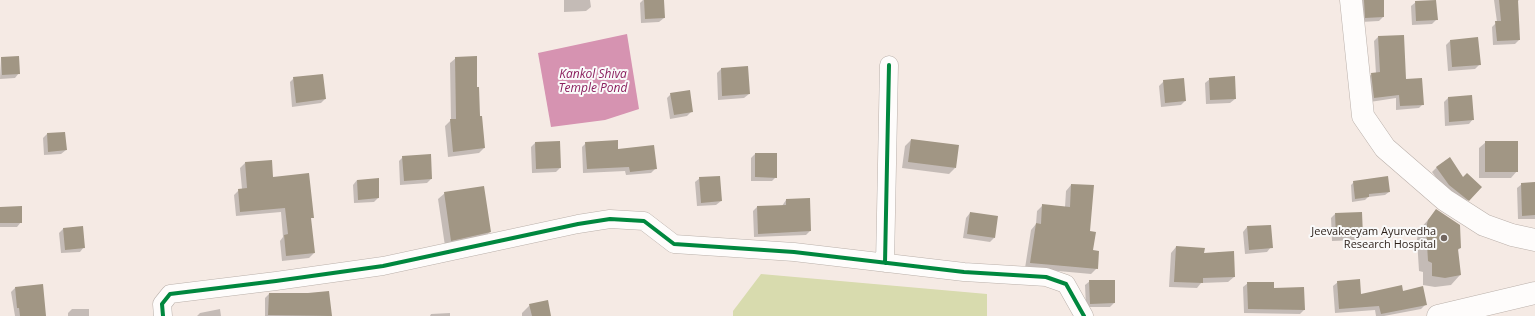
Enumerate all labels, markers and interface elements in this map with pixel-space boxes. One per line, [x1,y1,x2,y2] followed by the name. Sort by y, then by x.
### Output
[559,68,627,96] water label: Kankol Shiva Temple Pond
[1311,225,1436,251] place label: Jeevakeeyam Ayurvedha Research Hospital
[1439,233,1449,243] marker: Jeevakeeyam Ayurvedha Research Hospital

